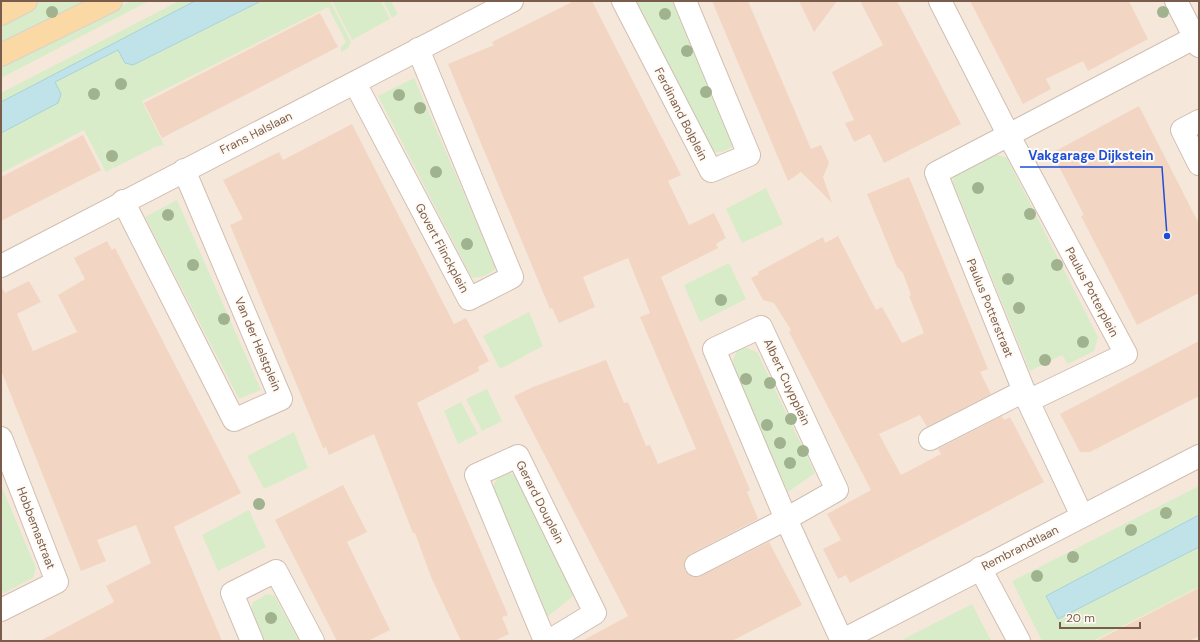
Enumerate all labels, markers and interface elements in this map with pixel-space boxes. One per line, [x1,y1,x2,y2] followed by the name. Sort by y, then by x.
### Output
[651,65,711,163] street label: Ferdinand Bolplein
[217,108,295,158] street label: Frans Halslaan
[1020,142,1162,167] callout: Vakgarage Dijkstein
[1028,147,1154,164] text: Vakgarage Dijkstein
[412,200,473,296] street label: Govert Flinckplein
[1062,244,1122,340] street label: Paulus Potterplein
[963,256,1017,360] street label: Paulus Potterstraat
[231,294,285,394] street label: Van der Helstplein
[760,336,814,428] street label: Albert Cuypplein
[512,458,568,546] street label: Gerard Douplein
[13,485,59,572] street label: Hobbemastraat
[979,522,1061,574] street label: Rembrandtlaan
[1060,604,1140,630] scale bar
[1066,610,1095,626] text: 20 m

